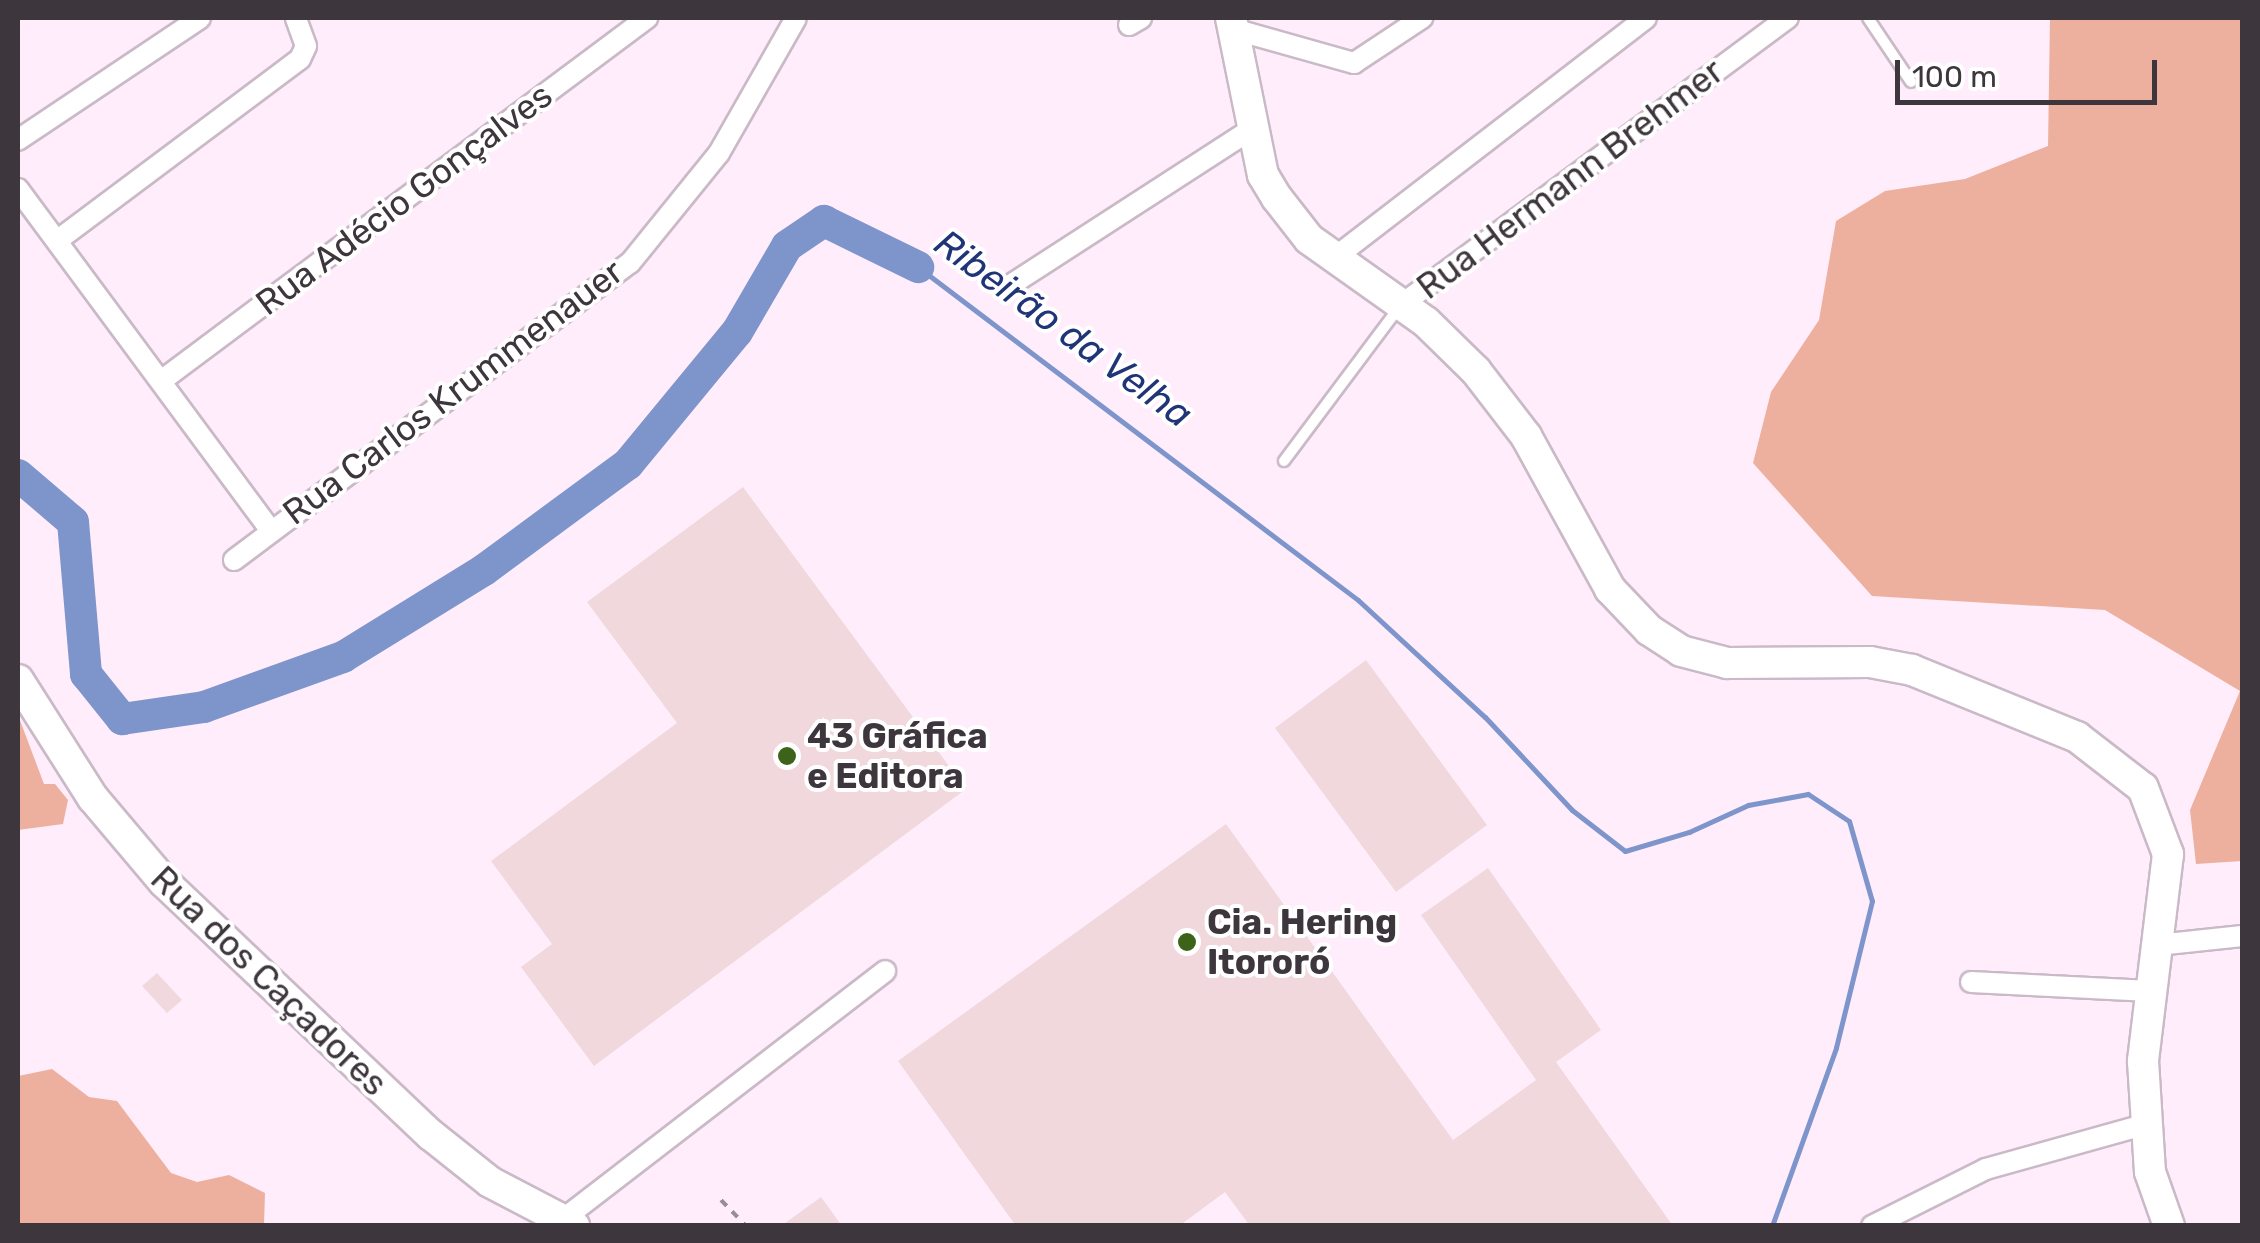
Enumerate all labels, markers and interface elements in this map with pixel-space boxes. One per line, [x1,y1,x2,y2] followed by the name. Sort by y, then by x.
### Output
[1900,40,2162,102] scale bar
[1409,50,1731,308] street label: Rua Hermann Brehmer
[1912,59,1997,95] text: 100 m
[247,74,561,324] street label: Rua Adécio Gonçalves
[925,220,1201,438] water label: Ribeirão da Velha
[275,250,631,534] street label: Rua Carlos Krummenauer
[807,715,988,797] place label: 43 Gráfica e Editora
[776,745,798,767] marker: 43 Gráfica e Editora
[142,858,396,1104] street label: Rua dos Caçadores
[1207,901,1397,983] place label: Cia. Hering Itororó
[1176,931,1198,953] marker: Cia. Hering Itororó

